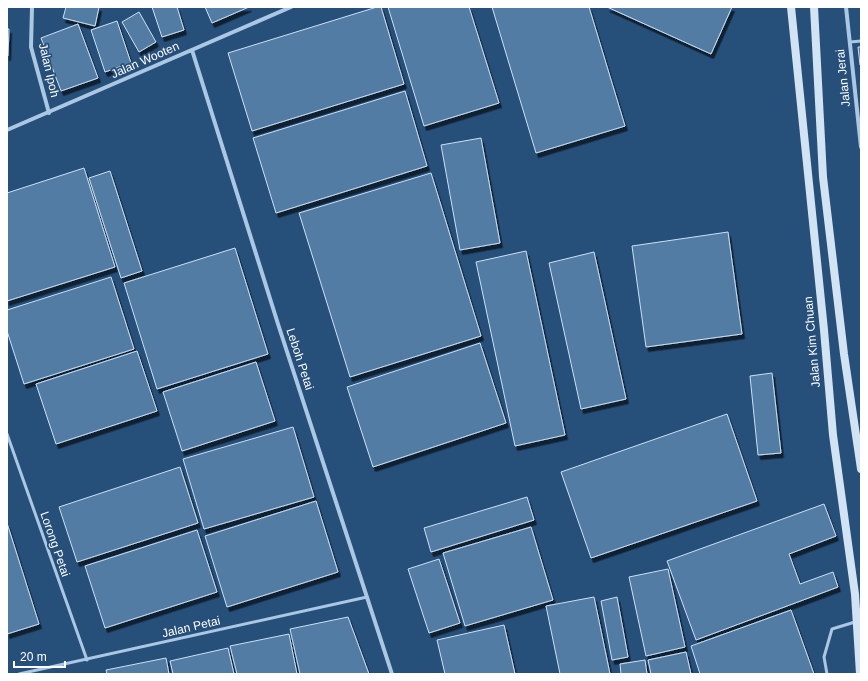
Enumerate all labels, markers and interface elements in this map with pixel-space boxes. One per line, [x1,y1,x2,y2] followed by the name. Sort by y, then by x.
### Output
[109,39,181,81] street label: Jalan Wooten
[36,41,62,99] street label: Jalan Ipoh
[833,48,853,108] street label: Jalan Jerai
[801,296,823,388] street label: Jalan Kim Chuan
[283,326,317,392] street label: Leboh Petai
[37,510,73,578] street label: Lorong Petai
[160,614,222,640] street label: Jalan Petai
[14,643,65,669] scale bar
[20,650,47,664] text: 20 m

